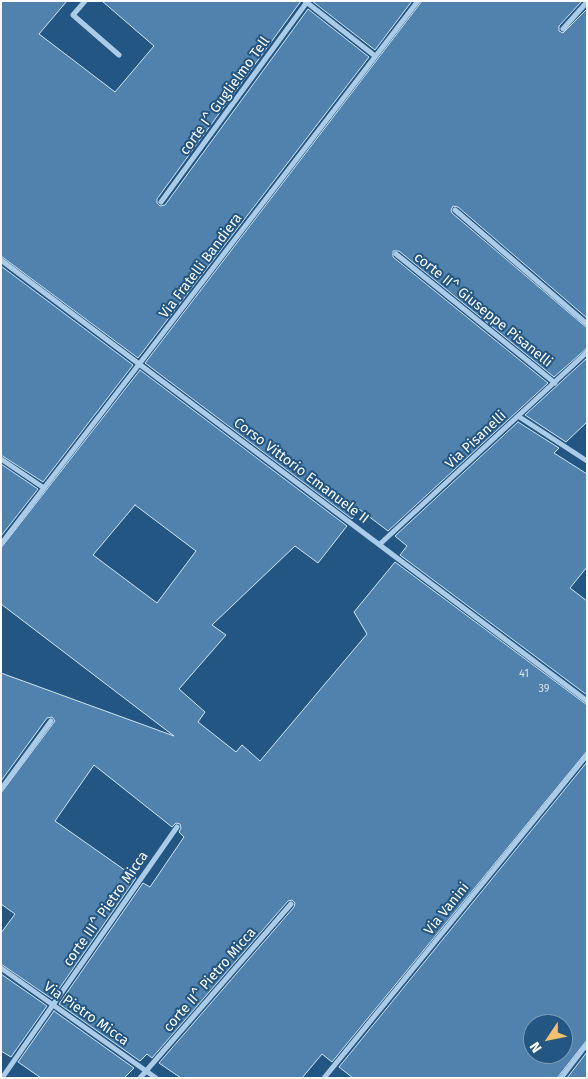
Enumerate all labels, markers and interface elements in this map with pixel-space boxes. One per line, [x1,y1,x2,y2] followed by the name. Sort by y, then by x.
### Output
[177,34,273,158] street label: corte I^ Guglielmo Tell
[156,210,246,322] street label: Via Fratelli Bandiera
[411,249,555,371] street label: corte II^ Giuseppe Pisanelli
[442,408,510,472] street label: Via Pisanelli
[230,415,372,527] street label: Corso Vittorio Emanuele II
[519,667,529,681] house number: 41
[538,682,550,696] house number: 39
[60,848,152,970] street label: corte III^ Pietro Micca
[421,880,473,938] street label: Via Vanini
[160,924,260,1036] street label: corte II^ Pietro Micca
[40,978,132,1050] street label: Via Pietro Micca
[523,1014,573,1064] north arrow
[526,1039,546,1056] text: N

